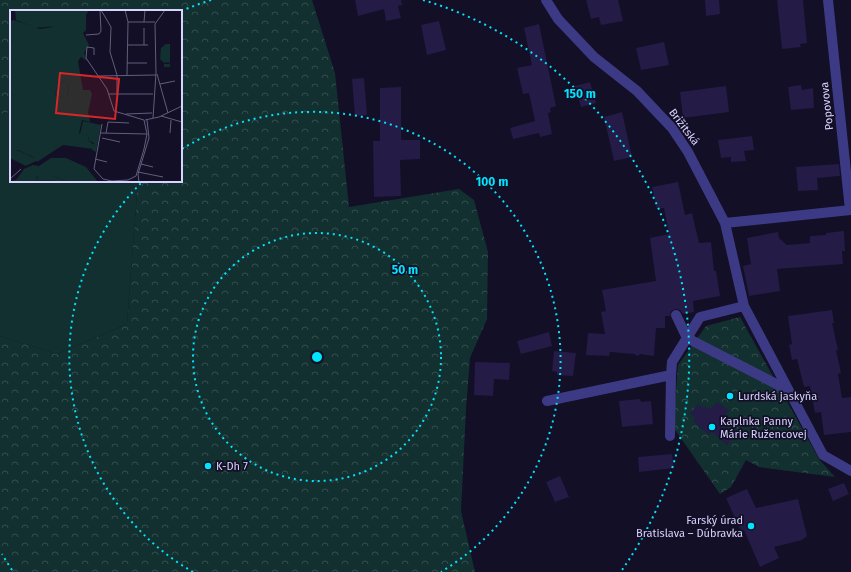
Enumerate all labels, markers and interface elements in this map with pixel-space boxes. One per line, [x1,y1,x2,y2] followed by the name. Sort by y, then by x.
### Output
[10,10,182,182] inset map
[818,81,836,131] street label: Popovova
[564,87,596,101] text: 150 m
[666,106,702,148] street label: Brižitská
[476,175,508,189] text: 100 m
[392,263,418,277] text: 50 m
[310,350,324,364] centre of rings
[738,390,817,403] place label: Lurdská jaskyňa
[725,391,735,401] marker: Lurdská jaskyňa
[720,415,807,441] place label: Kaplnka Panny Márie Ružencovej
[707,422,717,432] marker: Kaplnka Panny Márie Ružencovej
[216,460,248,473] place label: K-Dh 7
[203,461,213,471] marker: K-Dh 7
[636,514,743,540] place label: Farský úrad Bratislava – Dúbravka
[746,521,756,531] marker: Farský úrad Bratislava – Dúbravka

